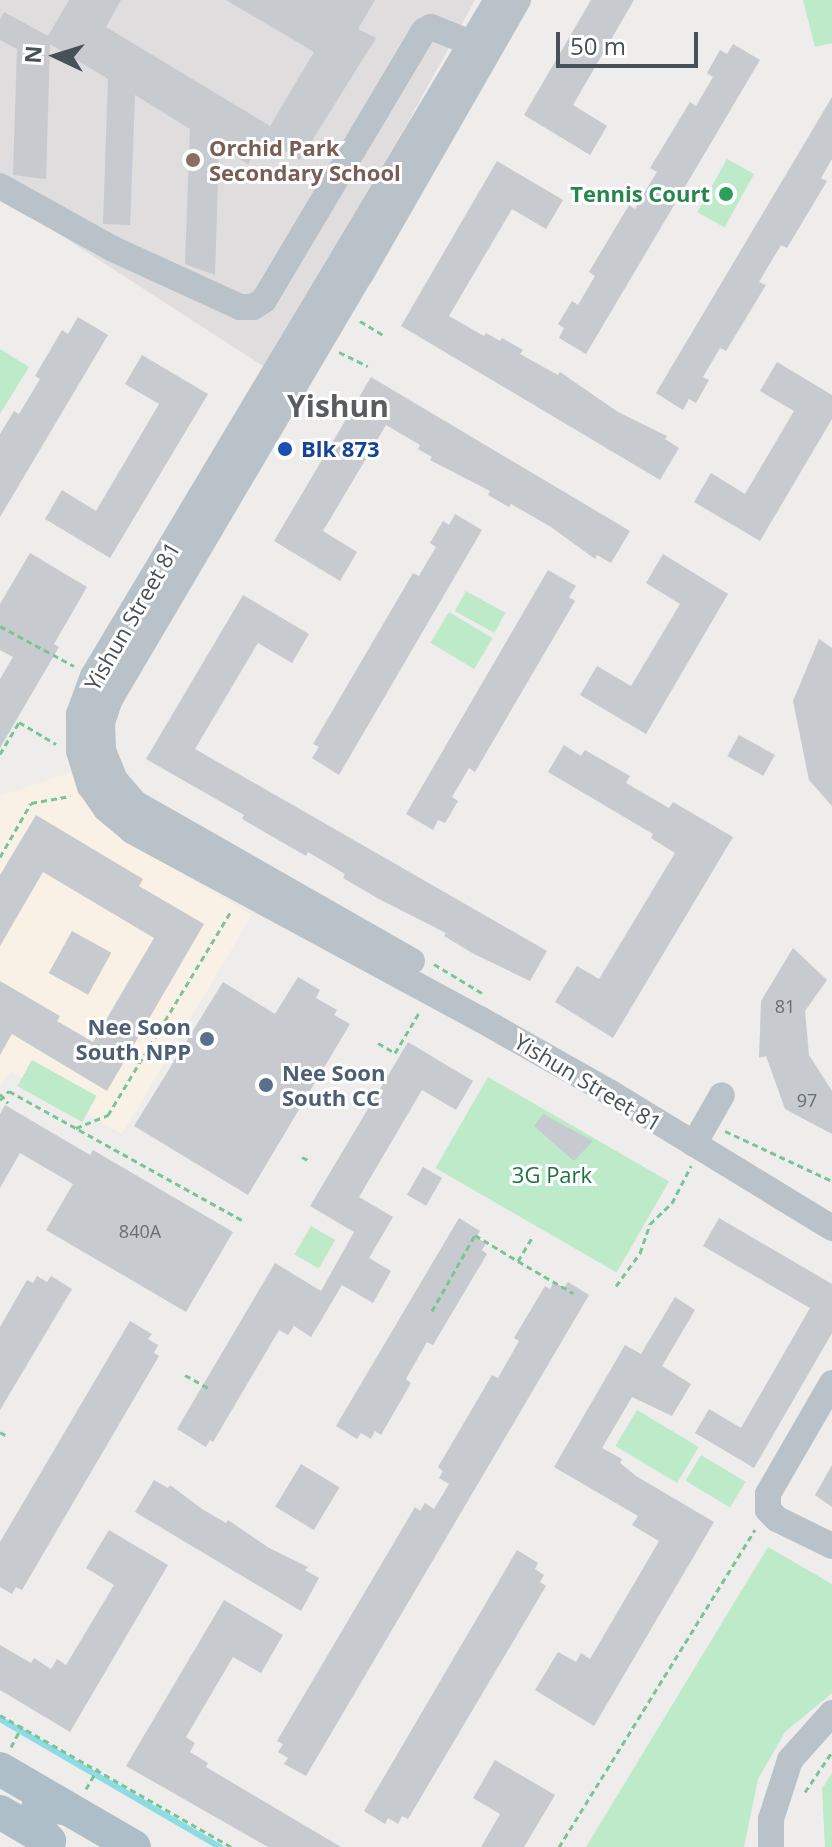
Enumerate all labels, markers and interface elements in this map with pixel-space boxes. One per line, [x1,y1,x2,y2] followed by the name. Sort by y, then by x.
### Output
[16,16,96,96] north arrow
[560,16,702,66] scale bar
[570,29,626,62] text: 50 m
[16,44,48,64] text: N
[209,134,401,186] place label: Orchid Park Secondary School
[184,151,202,169] marker: Orchid Park Secondary School
[570,181,710,207] place label: Tennis Court
[717,185,735,203] marker: Tennis Court
[287,388,389,424] district label: Yishun
[301,436,380,462] place label: Blk 873
[276,440,294,458] marker: Blk 873
[79,537,185,695] street label: Yishun Street 81
[775,995,795,1017] house number: 81
[76,1013,191,1064] place label: Nee Soon South NPP
[510,1028,666,1136] street label: Yishun Street 81
[198,1030,216,1048] marker: Nee Soon South NPP
[282,1059,385,1110] place label: Nee Soon South CC
[257,1076,275,1094] marker: Nee Soon South CC
[797,1089,817,1111] house number: 97
[512,1162,592,1188] park label: 3G Park
[119,1220,161,1242] house number: 840A

